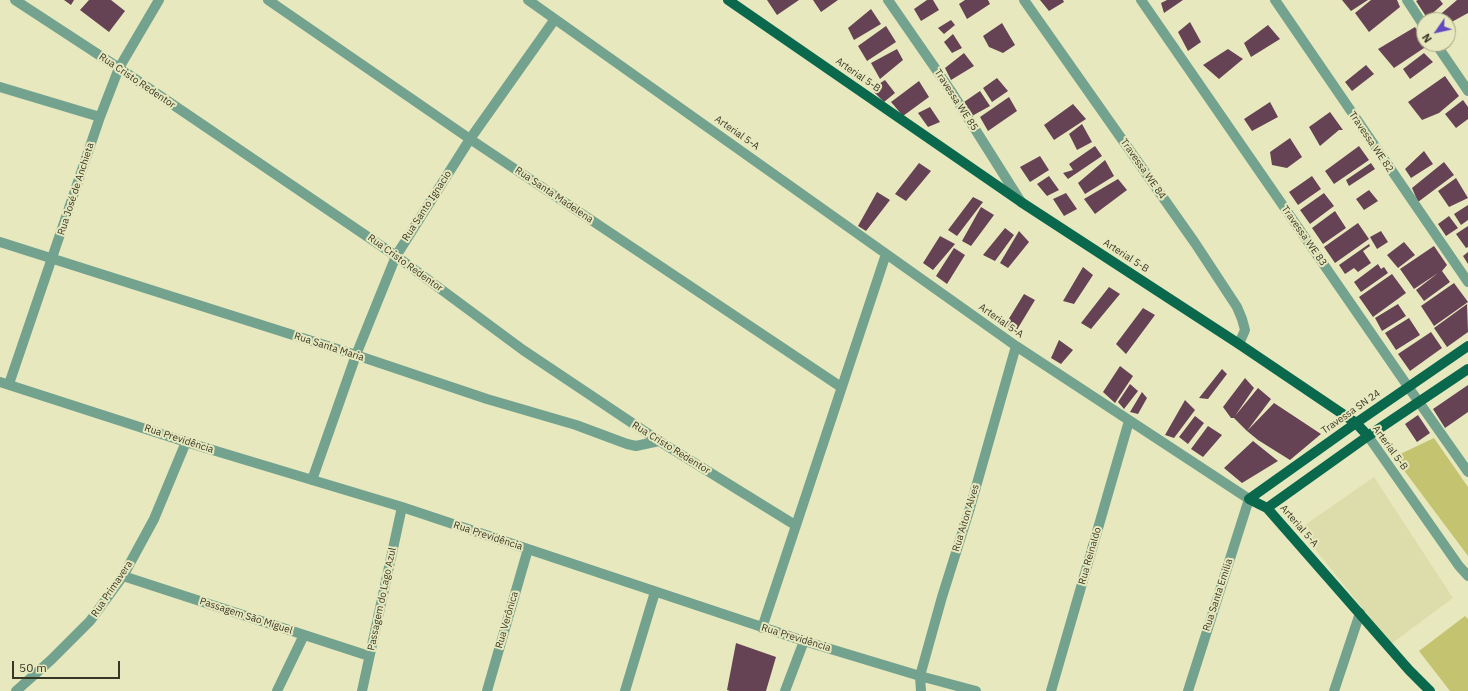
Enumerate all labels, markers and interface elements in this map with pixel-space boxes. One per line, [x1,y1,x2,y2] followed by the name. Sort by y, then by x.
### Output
[1416,12,1456,52] north arrow
[1419,31,1435,45] text: N
[96,51,178,111] street label: Rua Cristo Redentor
[833,55,883,95] street label: Arterial 5-B
[932,67,980,133] street label: Travessa WE 85
[1346,109,1396,175] street label: Travessa WE 82
[712,113,762,153] street label: Arterial 5-A
[1118,136,1168,202] street label: Travessa WE 84
[55,141,97,237] street label: Rua José de Anchieta
[513,164,595,226] street label: Rua Santa Madelena
[400,169,454,243] street label: Rua Santo Ignacio
[1279,203,1329,269] street label: Travessa WE 83
[365,232,445,294] street label: Rua Cristo Redentor
[1101,237,1151,275] street label: Arterial 5-B
[976,301,1026,341] street label: Arterial 5-A
[293,330,365,364] street label: Rua Santa Maria
[1319,387,1383,437] street label: Travessa SN 24
[630,419,712,477] street label: Rua Cristo Redentor
[143,422,215,456] street label: Rua Previdência
[1370,423,1410,473] street label: Arterial 5-B
[950,483,982,553] street label: Rua Aiton Alves
[1277,502,1321,550] street label: Arterial 5-A
[452,519,524,553] street label: Rua Previdência
[1076,526,1104,586] street label: Rua Reinaldo
[365,546,399,652] street label: Passagem do Lago Azul
[1201,557,1235,633] street label: Rua Santa Emilia
[89,559,135,619] street label: Rua Primavera
[493,590,521,650] street label: Rua Verônica
[198,595,294,637] street label: Passagem São Miguel
[760,622,832,654] street label: Rua Previdência
[14,653,122,679] scale bar
[19,660,47,675] text: 50 m

